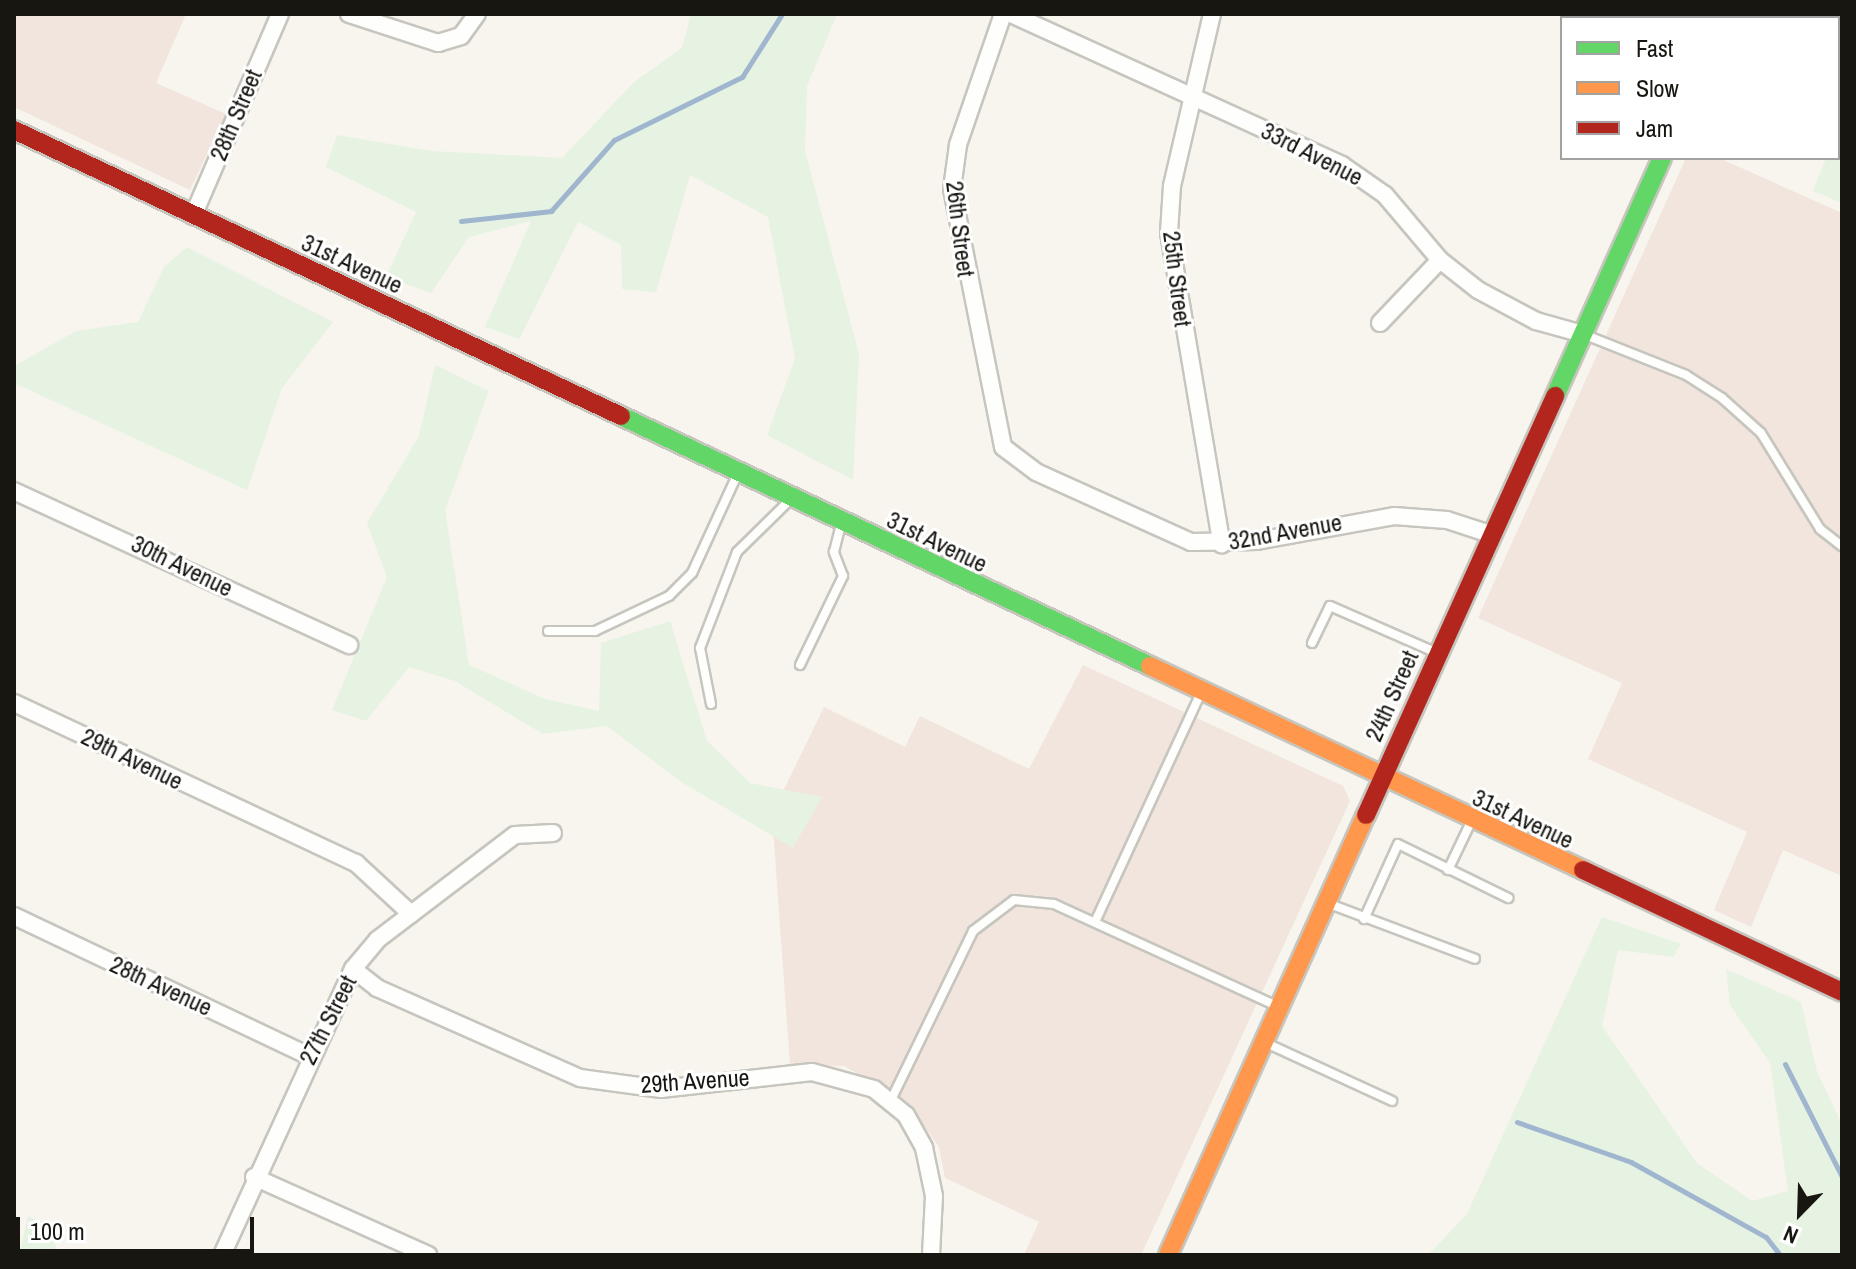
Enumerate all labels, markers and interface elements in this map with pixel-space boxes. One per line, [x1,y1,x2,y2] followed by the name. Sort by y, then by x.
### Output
[1560,16,1840,160] legend
[1636,32,1673,64] text: Fast
[204,65,268,165] street label: 28th Street
[1636,72,1679,104] text: Slow
[1636,112,1673,144] text: Jam
[1256,116,1368,192] street label: 33rd Avenue
[940,179,980,279] street label: 26th Street
[296,228,408,300] street label: 31st Avenue
[1157,229,1197,329] street label: 25th Street
[882,505,992,579] street label: 31st Avenue
[1226,508,1344,556] street label: 32nd Avenue
[126,529,238,603] street label: 30th Avenue
[1359,646,1425,746] street label: 24th Street
[76,722,188,796] street label: 29th Avenue
[1467,783,1579,855] street label: 31st Avenue
[105,950,217,1022] street label: 28th Avenue
[293,971,363,1069] street label: 27th Street
[639,1063,751,1099] street label: 29th Avenue
[1760,1173,1840,1253] north arrow
[20,1201,258,1251] scale bar
[30,1215,85,1247] text: 100 m
[1779,1219,1802,1251] text: N

